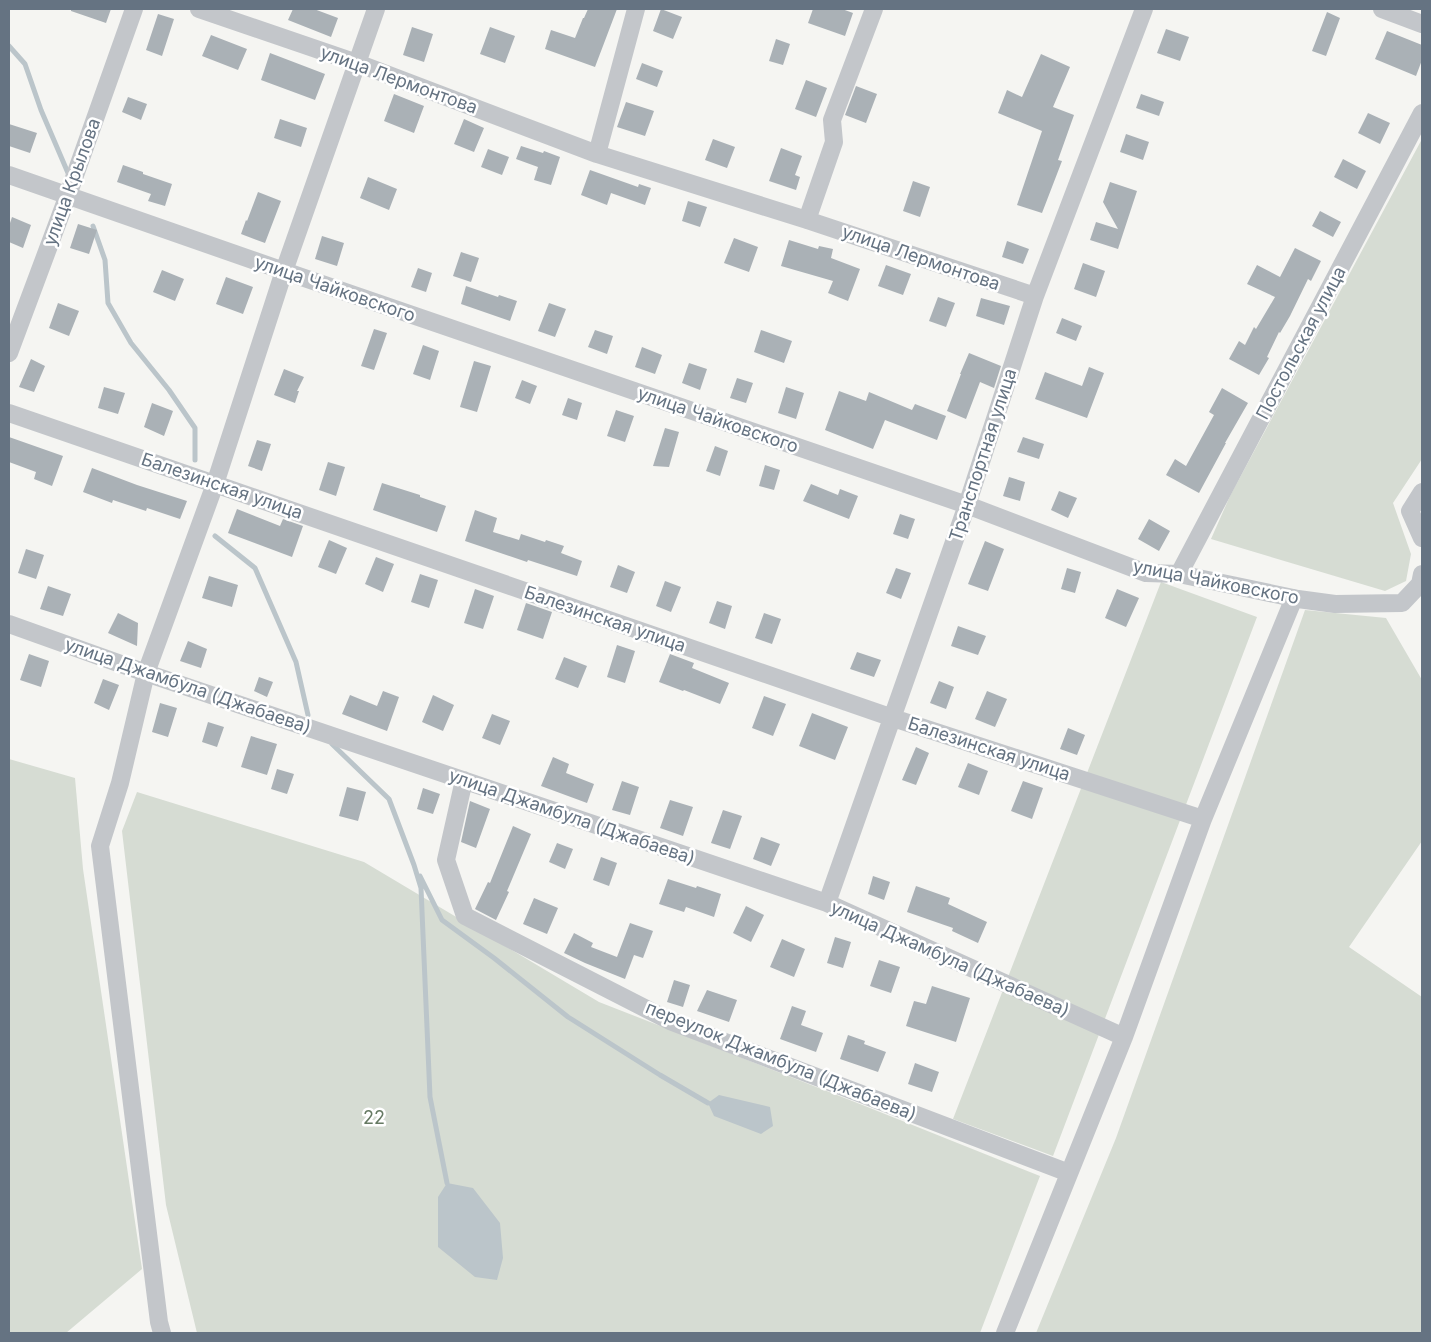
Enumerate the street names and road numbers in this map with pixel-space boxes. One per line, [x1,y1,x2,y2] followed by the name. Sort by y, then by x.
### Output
[318,41,481,118] street label: улица Лермонтова
[39,115,104,248] street label: улица Крылова
[839,221,1003,294] street label: улица Лермонтова
[252,251,418,326] street label: улица Чайковского
[1251,263,1350,423] street label: Постольская улица
[945,366,1020,544] street label: Транспортная улица
[635,382,801,457] street label: улица Чайковского
[139,448,306,523] street label: Балезинская улица
[1131,555,1301,608] street label: улица Чайковского
[522,581,689,656] street label: Балезинская улица
[62,633,314,738] street label: улица Джамбула (Джабаева)
[905,712,1073,785] street label: Балезинская улица
[446,764,698,869] street label: улица Джамбула (Джабаева)
[828,896,1073,1021] street label: улица Джамбула (Джабаева)
[643,996,920,1125] street label: переулок Джамбула (Джабаева)

